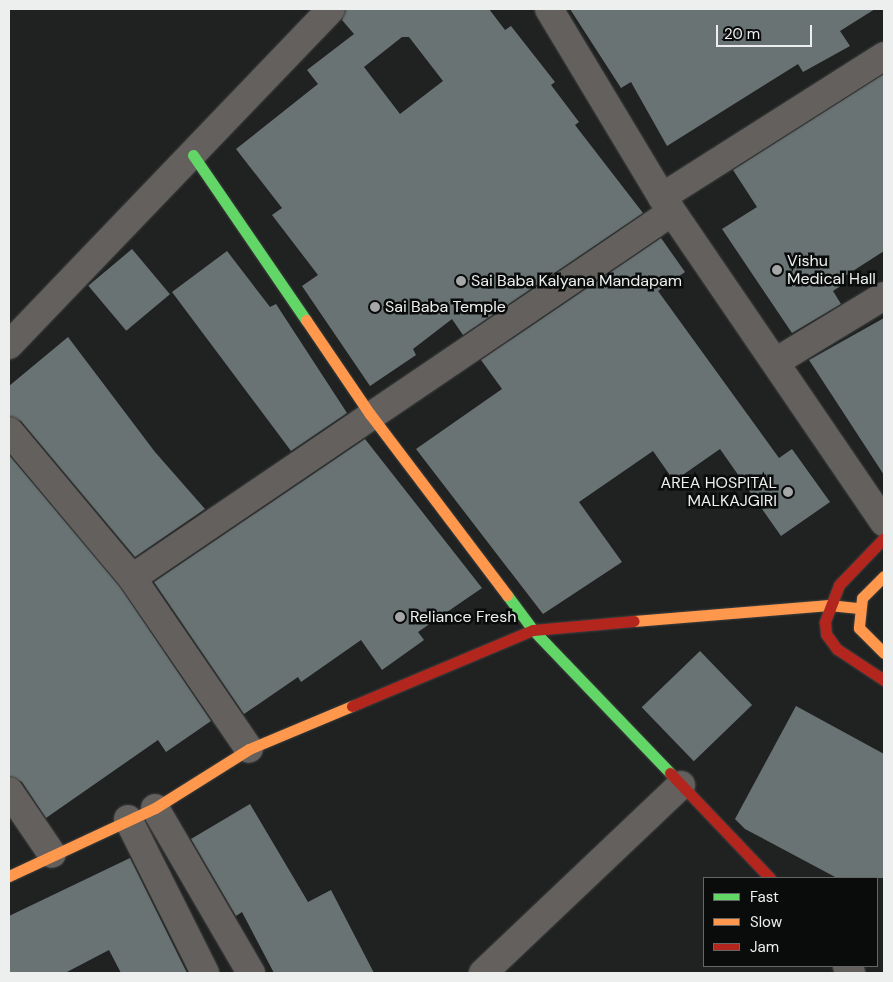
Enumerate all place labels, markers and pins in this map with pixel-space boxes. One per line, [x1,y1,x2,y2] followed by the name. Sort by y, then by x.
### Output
[787,251,876,289] place label: Vishu Medical Hall
[771,264,783,276] marker: Vishu Medical Hall
[471,271,682,291] place label: Sai Baba Kalyana Mandapam
[455,275,467,287] marker: Sai Baba Kalyana Mandapam
[385,297,506,317] place label: Sai Baba Temple
[369,301,381,313] marker: Sai Baba Temple
[661,473,777,511] place label: AREA HOSPITAL MALKAJGIRI
[781,485,795,499] marker: AREA HOSPITAL MALKAJGIRI
[410,607,516,627] place label: Reliance Fresh
[394,611,406,623] marker: Reliance Fresh

